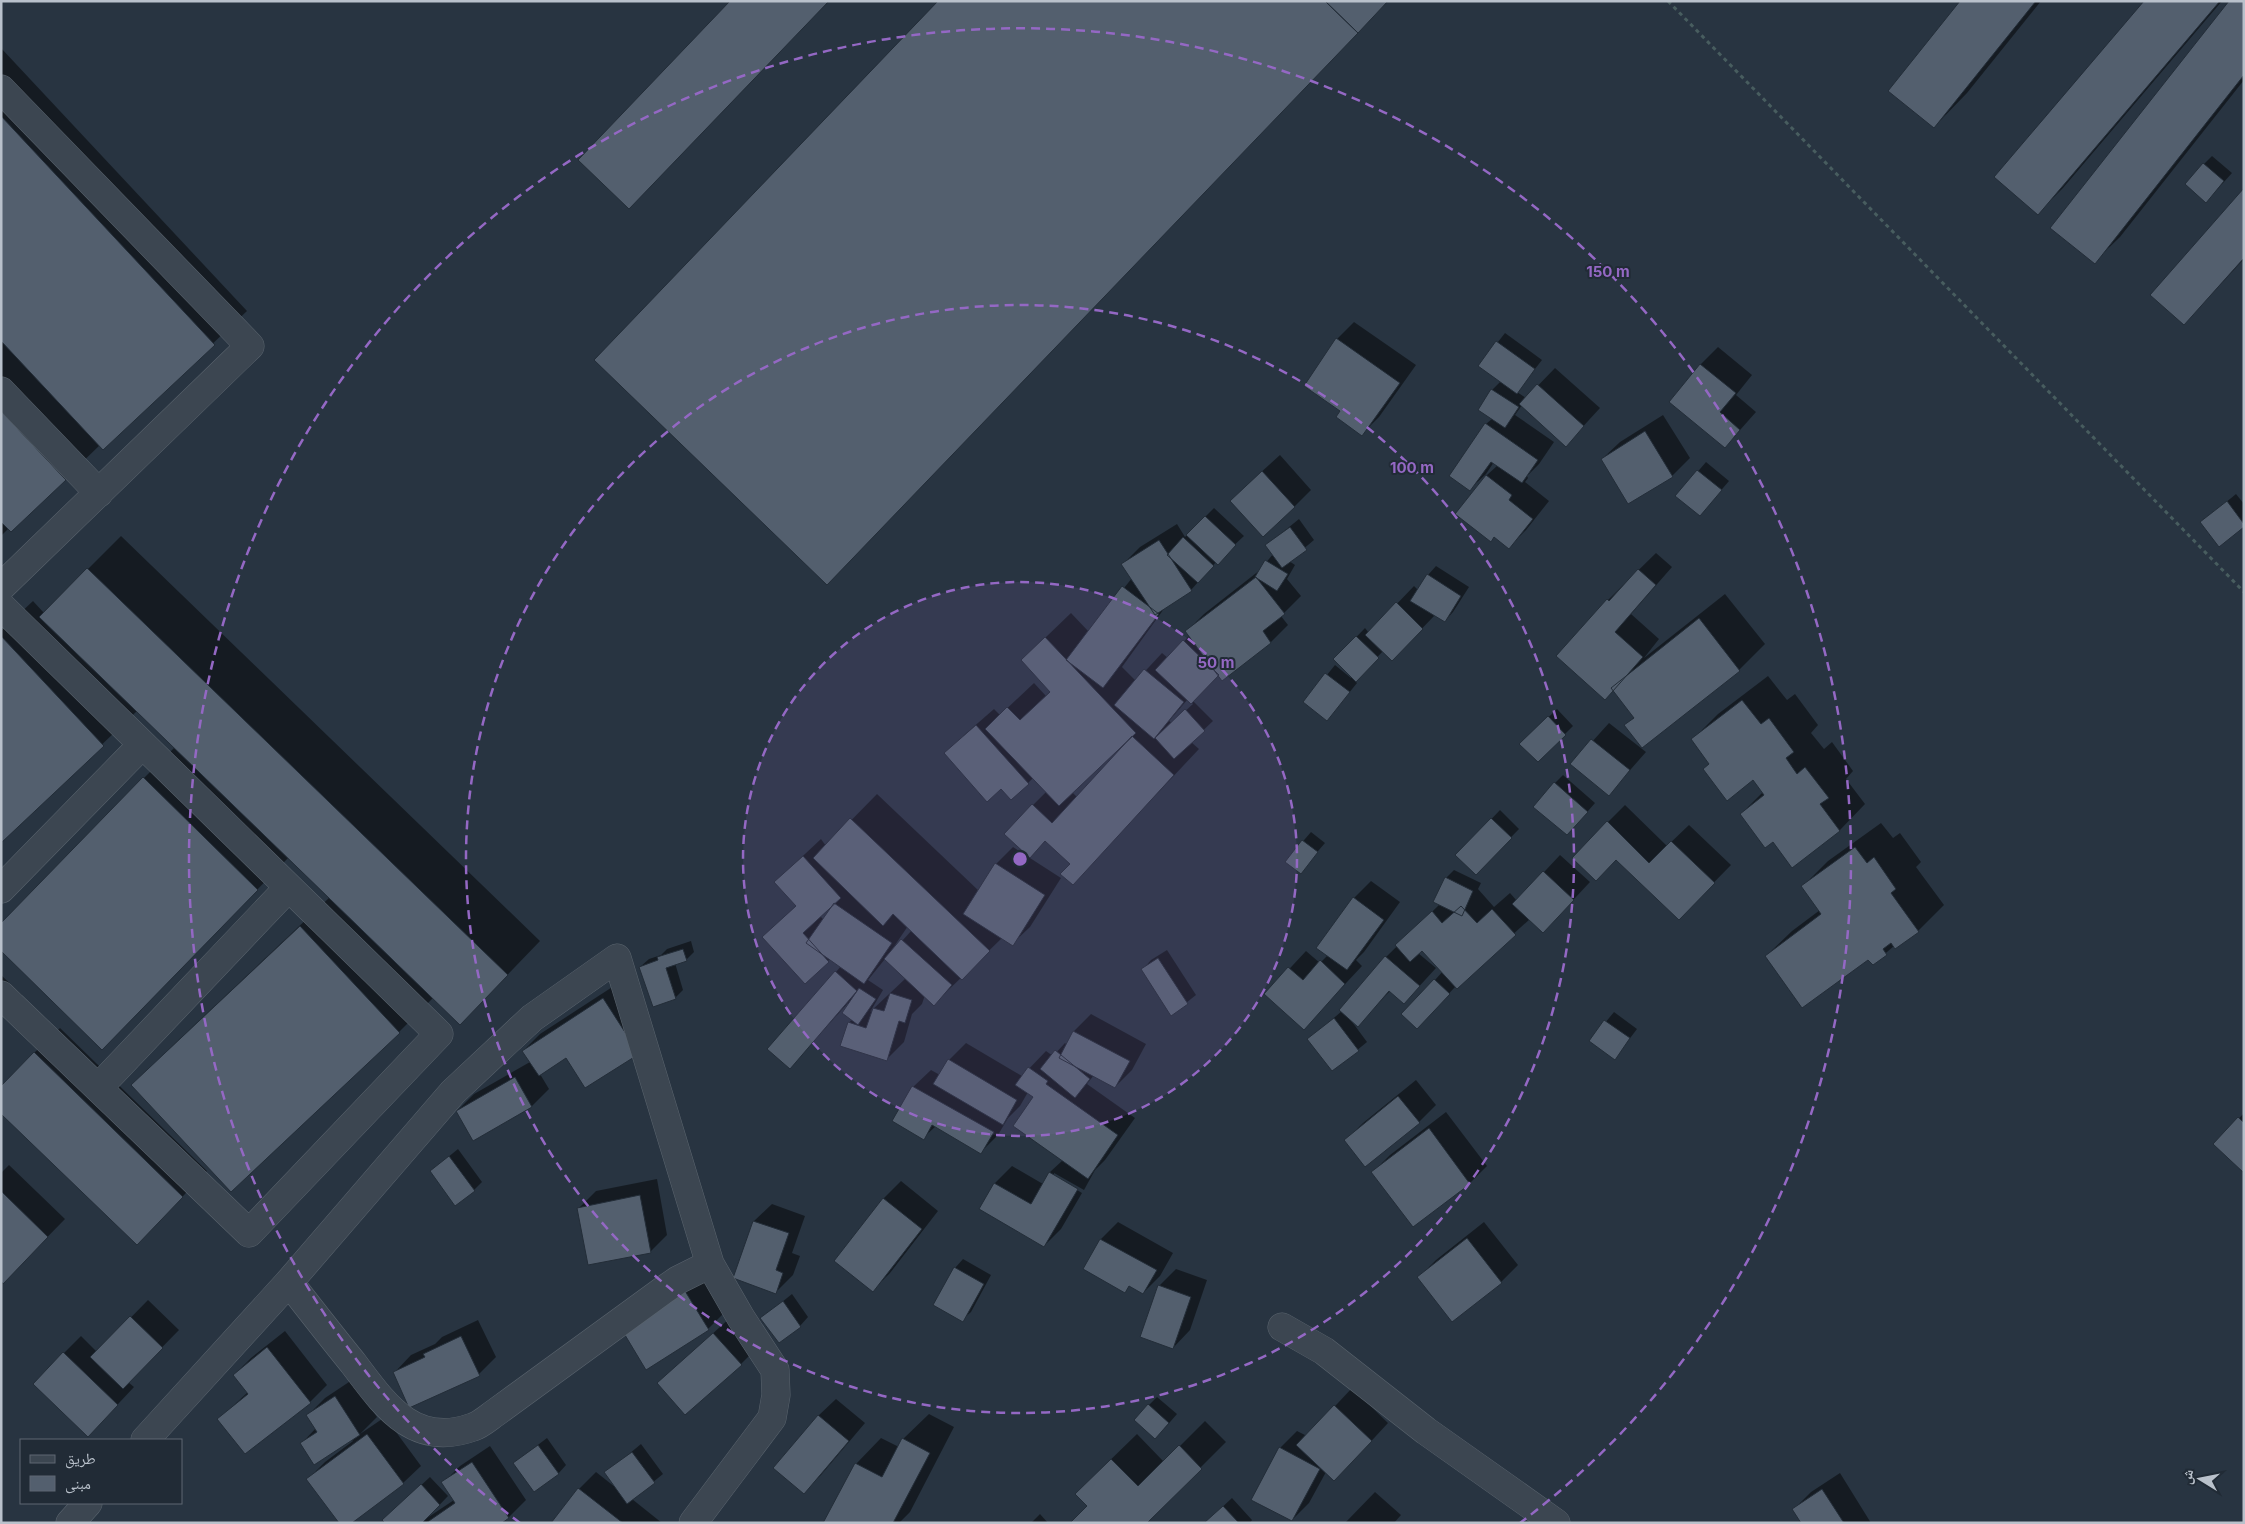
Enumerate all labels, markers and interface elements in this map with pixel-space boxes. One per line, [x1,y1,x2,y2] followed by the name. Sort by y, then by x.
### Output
[1586,262,1630,281] text: 150 m
[1390,458,1434,477] text: 100 m
[1198,653,1234,672] text: 50 m
[1011,850,1029,868] centre of rings
[20,1439,182,1504] legend
[65,1449,96,1469] text: طريق
[2175,1454,2225,1504] north arrow
[2177,1468,2197,1486] text: ش
[65,1474,91,1494] text: مبنى

